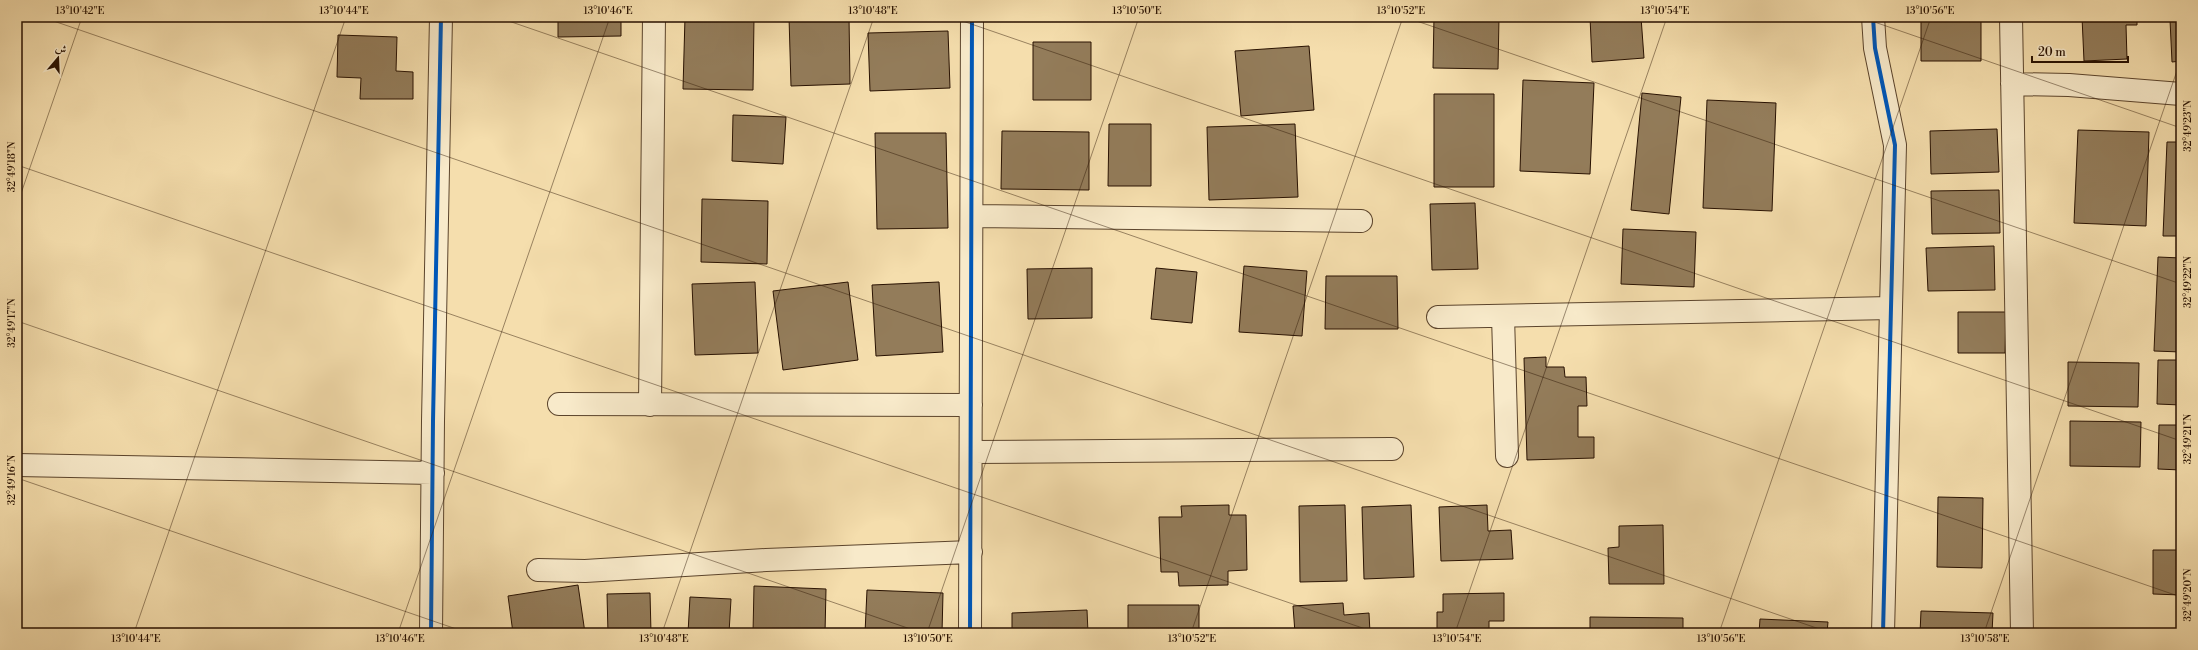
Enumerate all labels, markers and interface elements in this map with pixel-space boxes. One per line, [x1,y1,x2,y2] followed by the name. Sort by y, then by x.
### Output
[56,5,104,17] text: 13°10'42"E
[319,5,369,17] text: 13°10'44"E
[583,5,633,17] text: 13°10'46"E
[848,5,898,17] text: 13°10'48"E
[1112,5,1162,17] text: 13°10'50"E
[1377,5,1425,17] text: 13°10'52"E
[1641,5,1690,17] text: 13°10'54"E
[1906,5,1954,17] text: 13°10'56"E
[38,38,78,78] north arrow
[2032,38,2128,64] scale bar
[53,41,68,58] text: ش
[2038,45,2066,60] text: 20 m
[2182,100,2194,152] text: 32°49'23"N
[6,141,18,192] text: 32°49'18"N
[2182,255,2194,308] text: 32°49'22"N
[6,298,18,348] text: 32°49'17"N
[2182,413,2194,464] text: 32°49'21"N
[6,454,18,505] text: 32°49'16"N
[2182,568,2194,621] text: 32°49'20"N
[111,633,161,645] text: 13°10'44"E
[375,633,425,645] text: 13°10'46"E
[639,633,689,645] text: 13°10'48"E
[903,633,953,645] text: 13°10'50"E
[1168,633,1216,645] text: 13°10'52"E
[1433,633,1482,645] text: 13°10'54"E
[1697,633,1745,645] text: 13°10'56"E
[1961,633,2009,645] text: 13°10'58"E

